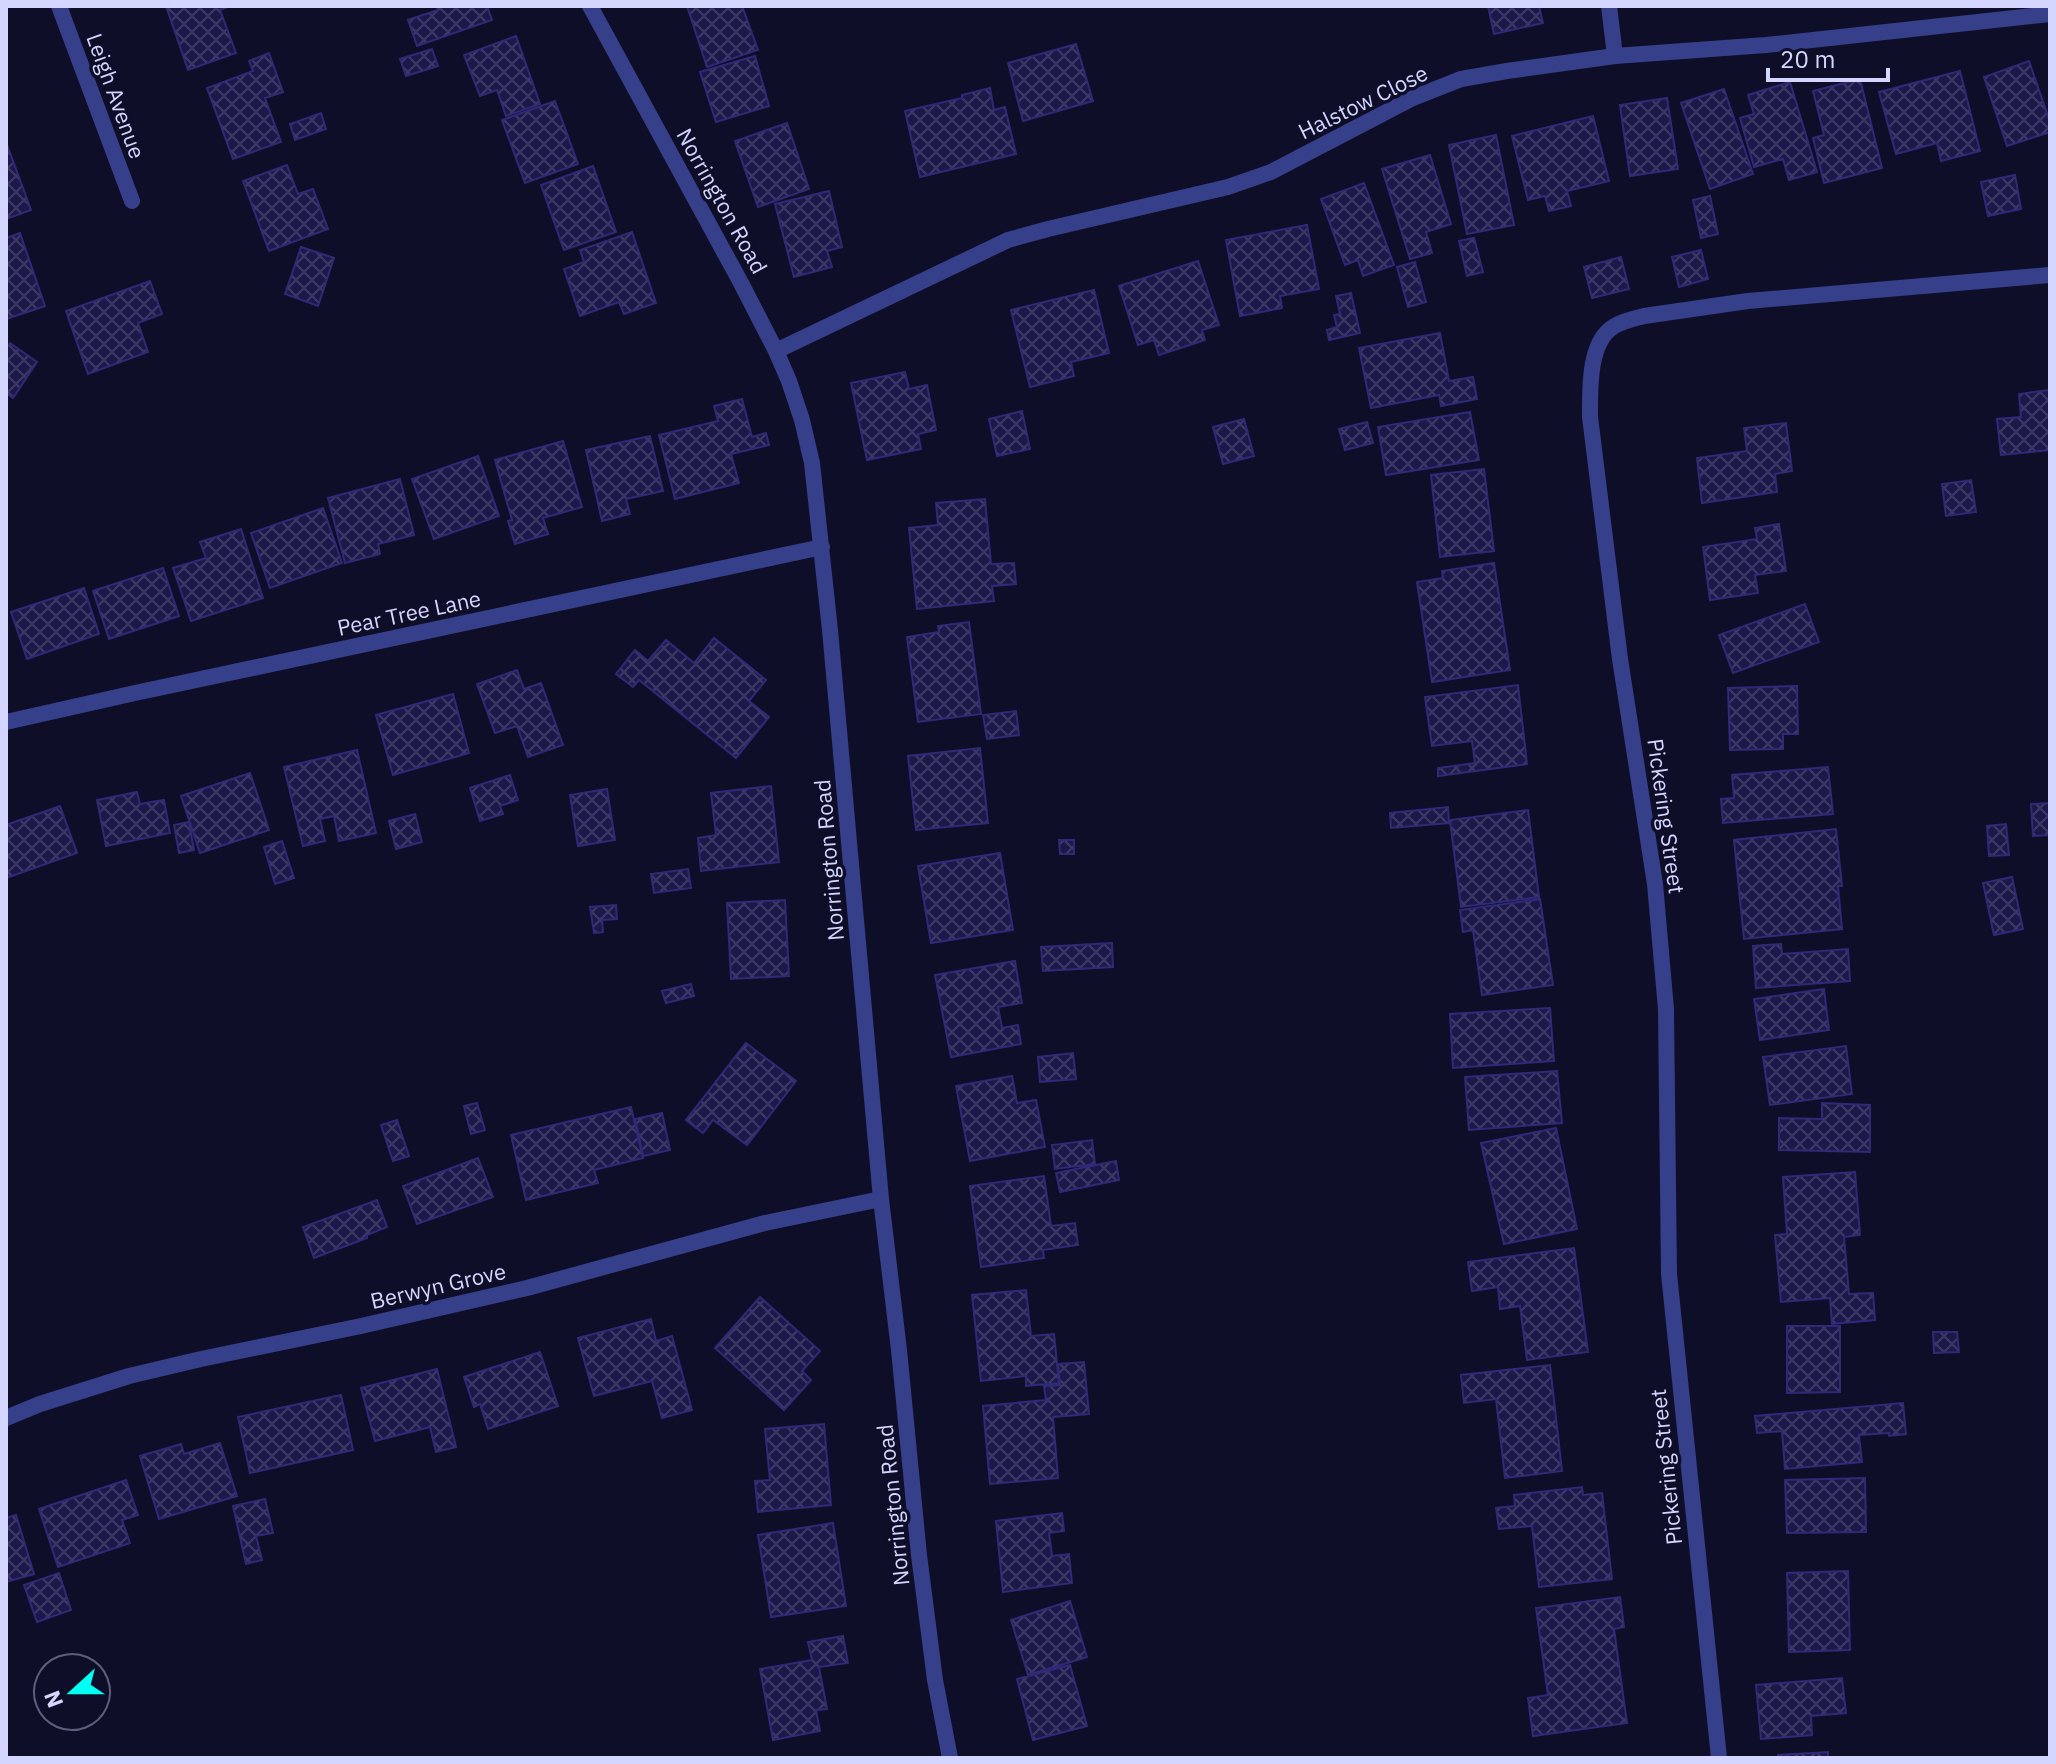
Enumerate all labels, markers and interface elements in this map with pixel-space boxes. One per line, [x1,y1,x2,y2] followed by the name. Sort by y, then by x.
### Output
[80,29,153,162] street label: Leigh Avenue
[1768,32,1888,82] scale bar
[1780,43,1835,75] text: 20 m
[1293,58,1432,145] street label: Halstow Close
[671,123,774,279] street label: Norrington Road
[334,583,483,642] street label: Pear Tree Lane
[1641,736,1692,895] street label: Pickering Street
[807,778,850,942] street label: Norrington Road
[367,1256,509,1315] street label: Berwyn Grove
[1643,1388,1688,1546] street label: Pickering Street
[870,1423,915,1587] street label: Norrington Road
[32,1652,112,1732] north arrow
[36,1687,69,1712] text: N

